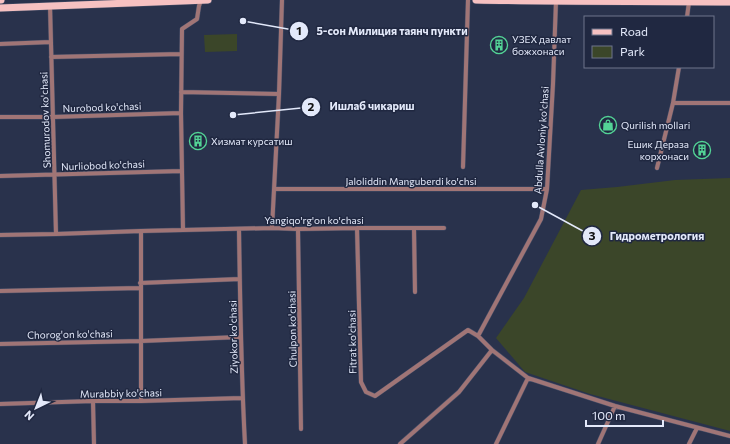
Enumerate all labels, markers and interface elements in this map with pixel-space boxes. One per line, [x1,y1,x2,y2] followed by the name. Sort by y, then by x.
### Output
[584,16,714,68] legend
[289,19,476,42] callout: 5-сон Милиция таянч пункти
[296,23,302,37] text: 1
[316,24,468,37] text: 5-сон Милиция таянч пункти
[620,24,648,38] text: Road
[512,33,571,57] place label: УЗЕХ давлат божхонаси
[489,35,509,55] building icon: УЗЕХ давлат божхонаси
[620,44,646,58] text: Park
[37,72,53,168] street label: Shomurodov ko'chasi
[531,86,551,194] street label: Abdulla Avloniy ko'chasi
[301,95,423,118] callout: Ишлаб чикариш
[308,99,315,113] text: 2
[329,99,415,112] text: Ишлаб чикариш
[62,100,142,114] street label: Nurobod ko'chasi
[598,115,618,135] shop icon: Qurilish mollari
[621,119,690,131] place label: Qurilish mollari
[188,131,208,151] building icon: Хизмат курсатиш
[211,135,293,147] place label: Хизмат курсатиш
[628,138,689,162] place label: Ешик Дераза корхонаси
[692,140,712,160] building icon: Ешик Дераза корхонаси
[61,158,145,172] street label: Nurliobod ko'chasi
[345,175,477,187] street label: Jaloliddin Manguberdi ko'chsi
[264,214,364,226] street label: Yangiqo'rg'on ko'chasi
[582,224,712,247] callout: Гидрометрология
[589,228,596,242] text: 3
[610,229,704,242] text: Гидрометрология
[285,291,299,367] street label: Chulpon ko'chasi
[226,300,240,374] street label: Ziyokor ko'chasi
[345,310,359,374] street label: Fitrat ko'chasi
[27,327,113,341] street label: Chorog'on ko'chasi
[80,386,162,400] street label: Murabbiy ko'chasi
[16,388,56,428] north arrow
[586,402,663,428] scale bar
[21,408,36,423] text: N
[592,408,626,422] text: 100 m

